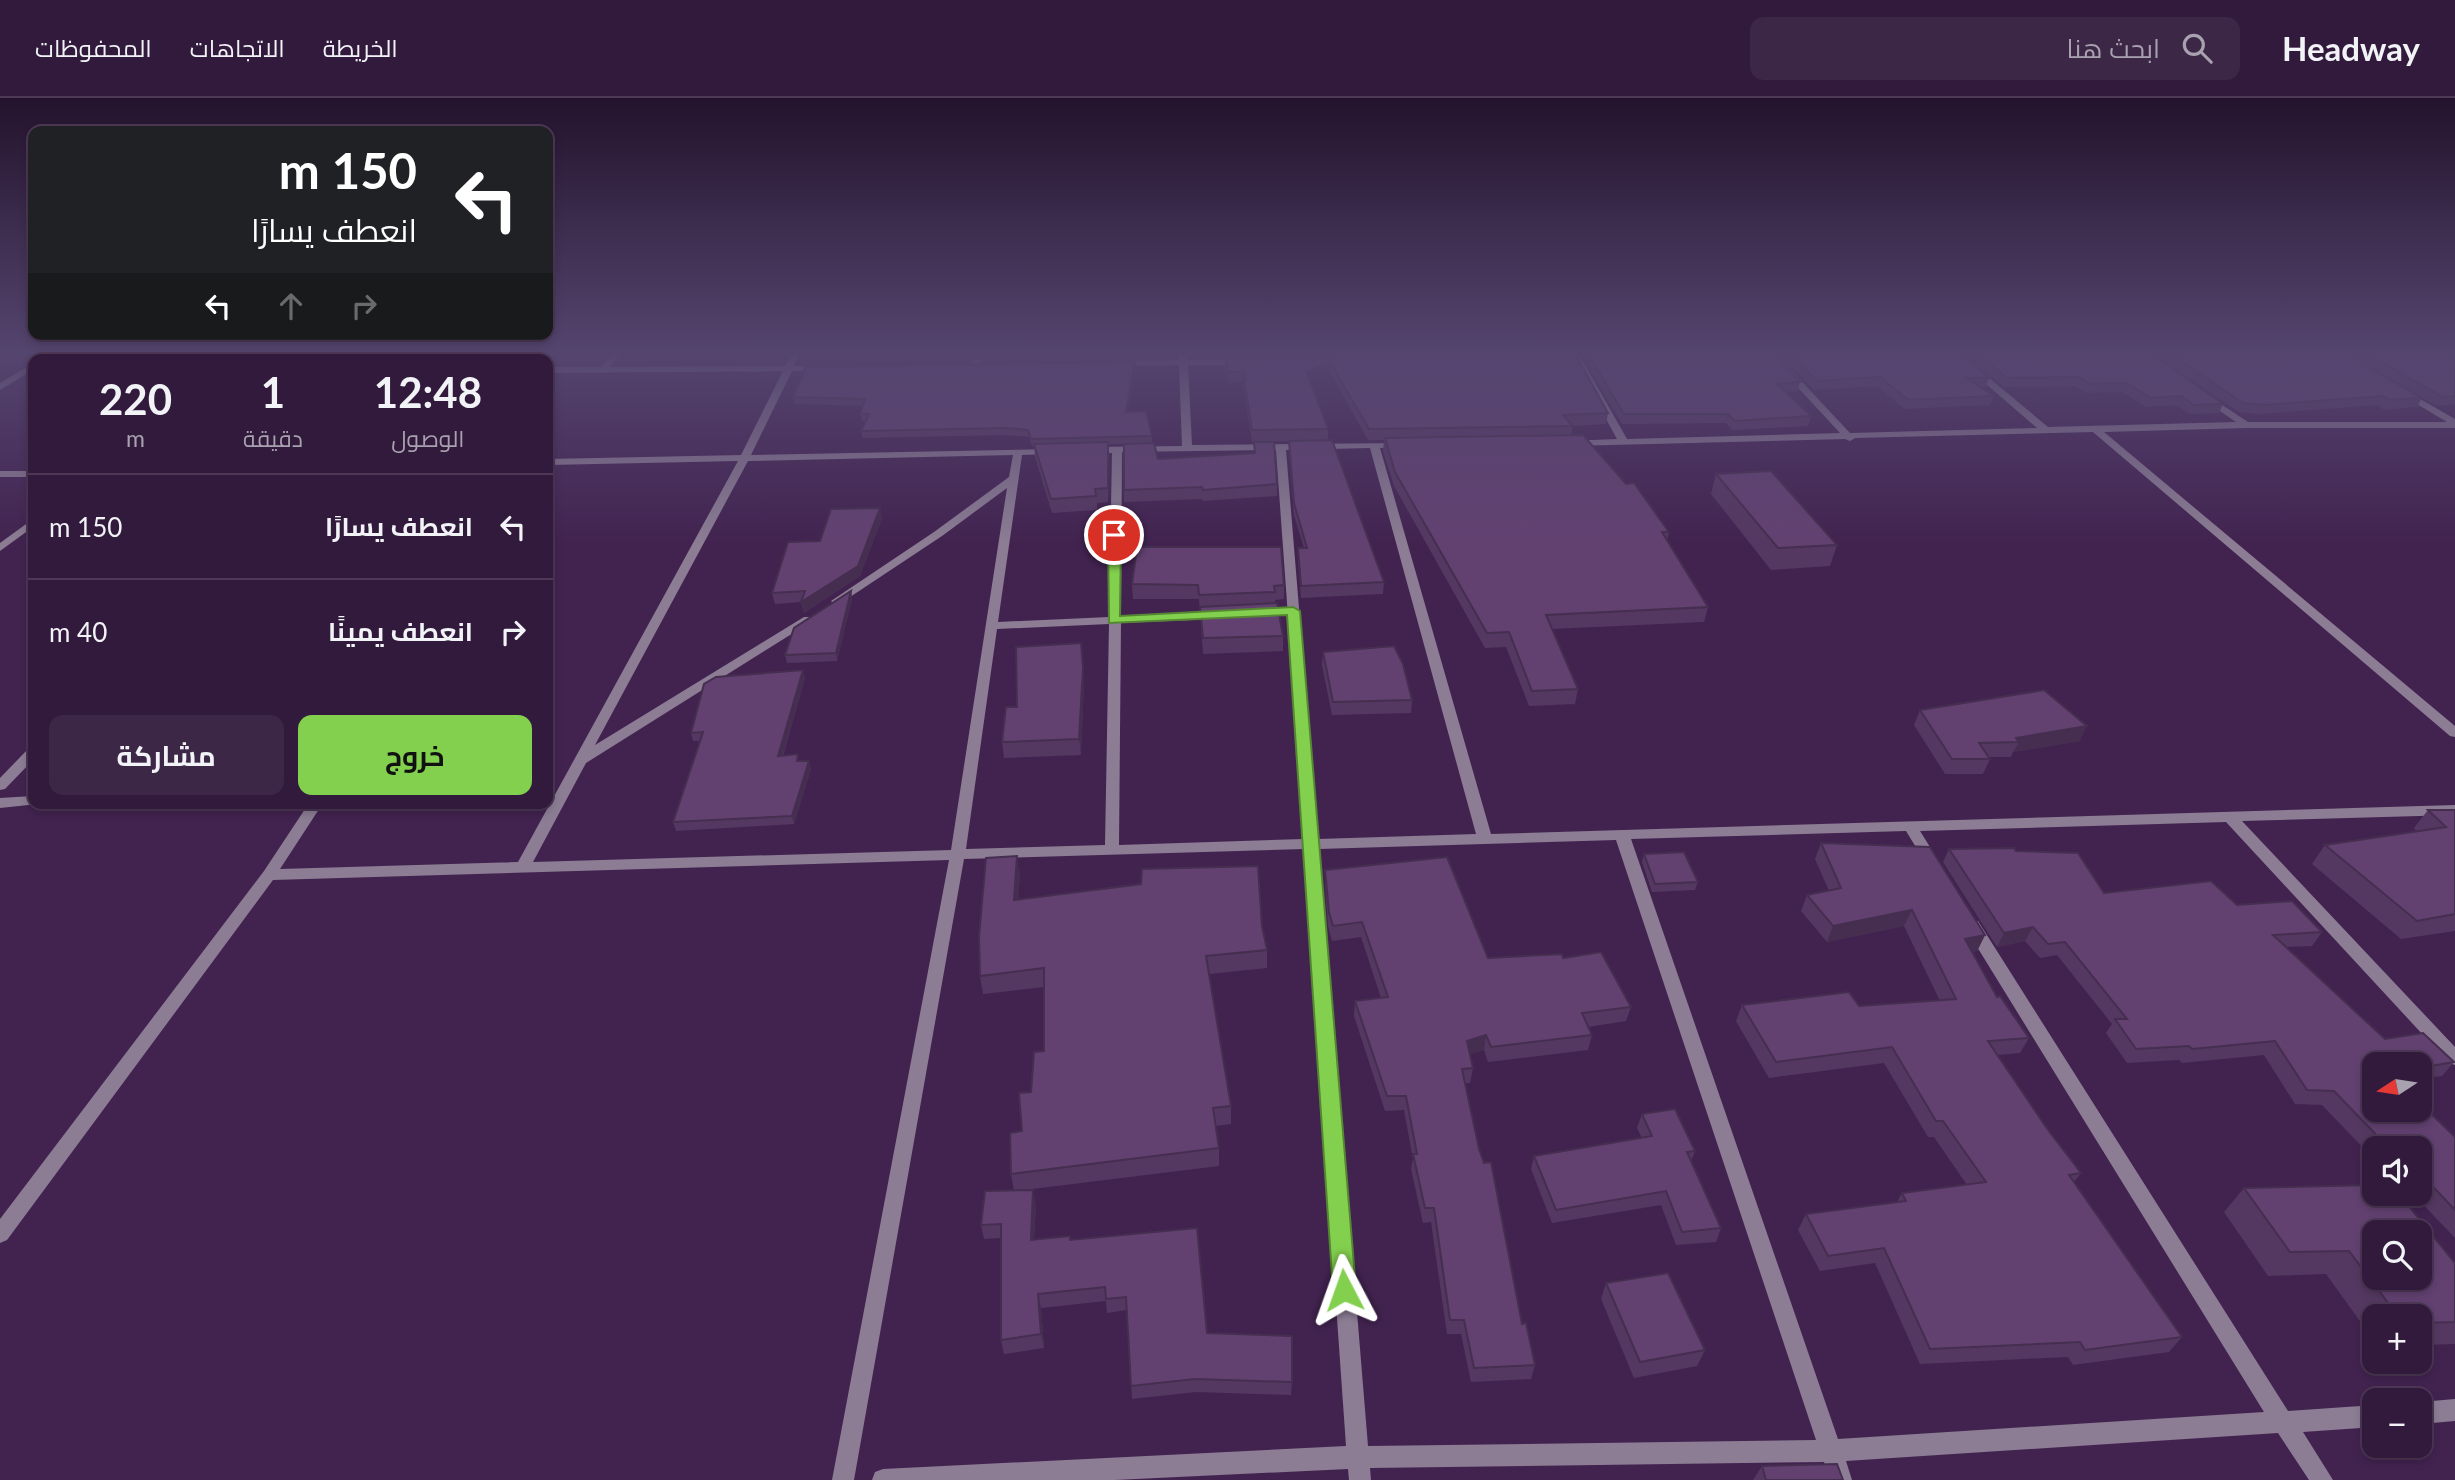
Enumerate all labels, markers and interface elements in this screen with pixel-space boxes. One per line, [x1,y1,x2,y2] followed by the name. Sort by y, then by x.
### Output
[1750,17,2240,80] search box
[2282,28,2420,68] text: Headway
[2178,29,2216,67] icon: search
[2067,32,2160,64] text: ابحث هنا
[35,33,152,62] text: المحفوظات
[190,33,285,62] text: الاتجاهات
[323,33,398,62] text: الخريطة
[279,141,417,199] text: 150 m
[441,154,532,245] icon: left
[251,210,417,249] text: انعطف يسارًا
[199,287,237,325] icon: left
[272,287,310,325] icon: ahead
[345,287,383,325] icon: right
[261,367,285,417] text: 1
[374,367,482,417] text: 12:48
[99,374,172,424] text: 220
[126,424,145,452] text: m
[243,424,303,452] text: دقيقة
[391,424,465,452] text: الوصول
[1084,505,1144,565] pin
[494,508,532,546] icon: left
[325,510,473,542] text: انعطف يسارًا
[49,511,122,543] text: 150 m
[1095,516,1133,554] icon: arrive
[494,613,532,651] icon: right
[328,615,473,647] text: انعطف يمينًا
[49,616,107,648] text: 40 m
[49,715,284,795] button: مشاركة
[298,715,532,795] button: خروج
[2362,1052,2432,1122] north arrow
[2362,1052,2432,1458] map controls
[2362,1136,2432,1206] button: sound
[2362,1220,2432,1290] button: search
[1307,1253,1381,1327] position arrow
[2362,1304,2432,1374] button: +
[2362,1388,2432,1458] button: −

